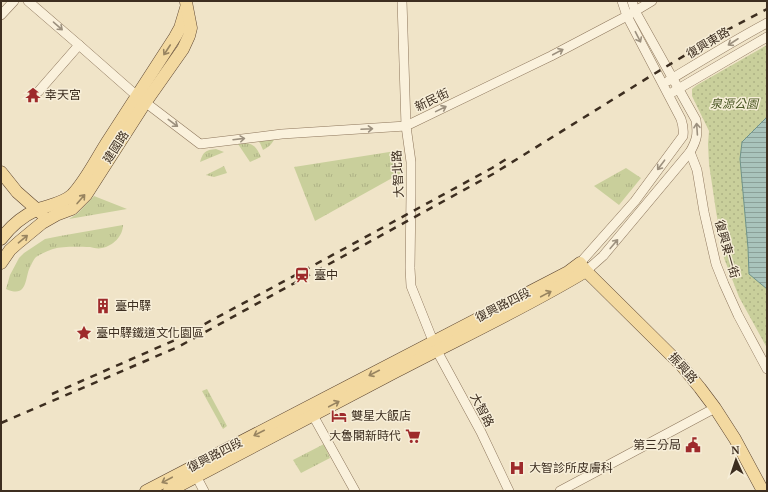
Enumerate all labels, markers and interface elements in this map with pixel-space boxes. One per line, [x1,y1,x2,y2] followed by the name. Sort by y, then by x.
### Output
[53,22,63,31] one-way arrow
[683,24,732,61] street label: 復興東路
[634,30,642,42] one-way arrow
[728,38,739,46] one-way arrow
[162,44,170,56] one-way arrow
[552,48,564,55] one-way arrow
[412,85,451,114] street label: 新民街
[24,86,42,104] temple icon: 幸天宮
[45,87,81,102] place label: 幸天宮
[710,96,760,111] park label: 泉源公園
[435,105,447,112] one-way arrow
[167,119,178,128] one-way arrow
[693,123,700,136] one-way arrow
[360,125,373,132] one-way arrow
[99,128,132,166] street label: 建國路
[232,135,245,143] one-way arrow
[389,150,406,198] street label: 大智北路
[657,159,666,170] one-way arrow
[77,194,86,204] one-way arrow
[712,218,743,280] street label: 復興東一街
[17,235,28,243] one-way arrow
[609,238,618,249] one-way arrow
[293,266,311,284] station icon: 臺中
[314,267,338,282] place label: 臺中
[473,284,533,325] street label: 復興路四段
[540,290,552,297] one-way arrow
[94,297,112,315] building icon: 臺中驛
[115,298,151,313] place label: 臺中驛
[75,324,93,342] place icon: 臺中驛鐵道文化園區
[96,325,204,340] place label: 臺中驛鐵道文化園區
[666,349,701,386] street label: 振興路
[368,370,380,377] one-way arrow
[467,390,498,429] street label: 大智路
[328,400,340,407] one-way arrow
[330,407,348,425] hotel icon: 雙星大飯店
[351,408,411,423] place label: 雙星大飯店
[404,427,422,445] supermarket icon: 大魯閣新時代
[329,428,401,443] place label: 大魯閣新時代
[253,430,265,437] one-way arrow
[185,434,245,475] street label: 復興路四段
[684,436,702,454] public building icon: 第三分局
[633,437,681,452] place label: 第三分局
[716,440,756,480] north arrow
[731,443,741,457] text: N
[508,459,526,477] hospital icon: 大智診所皮膚科
[529,460,613,475] place label: 大智診所皮膚科
[161,477,173,484] one-way arrow

